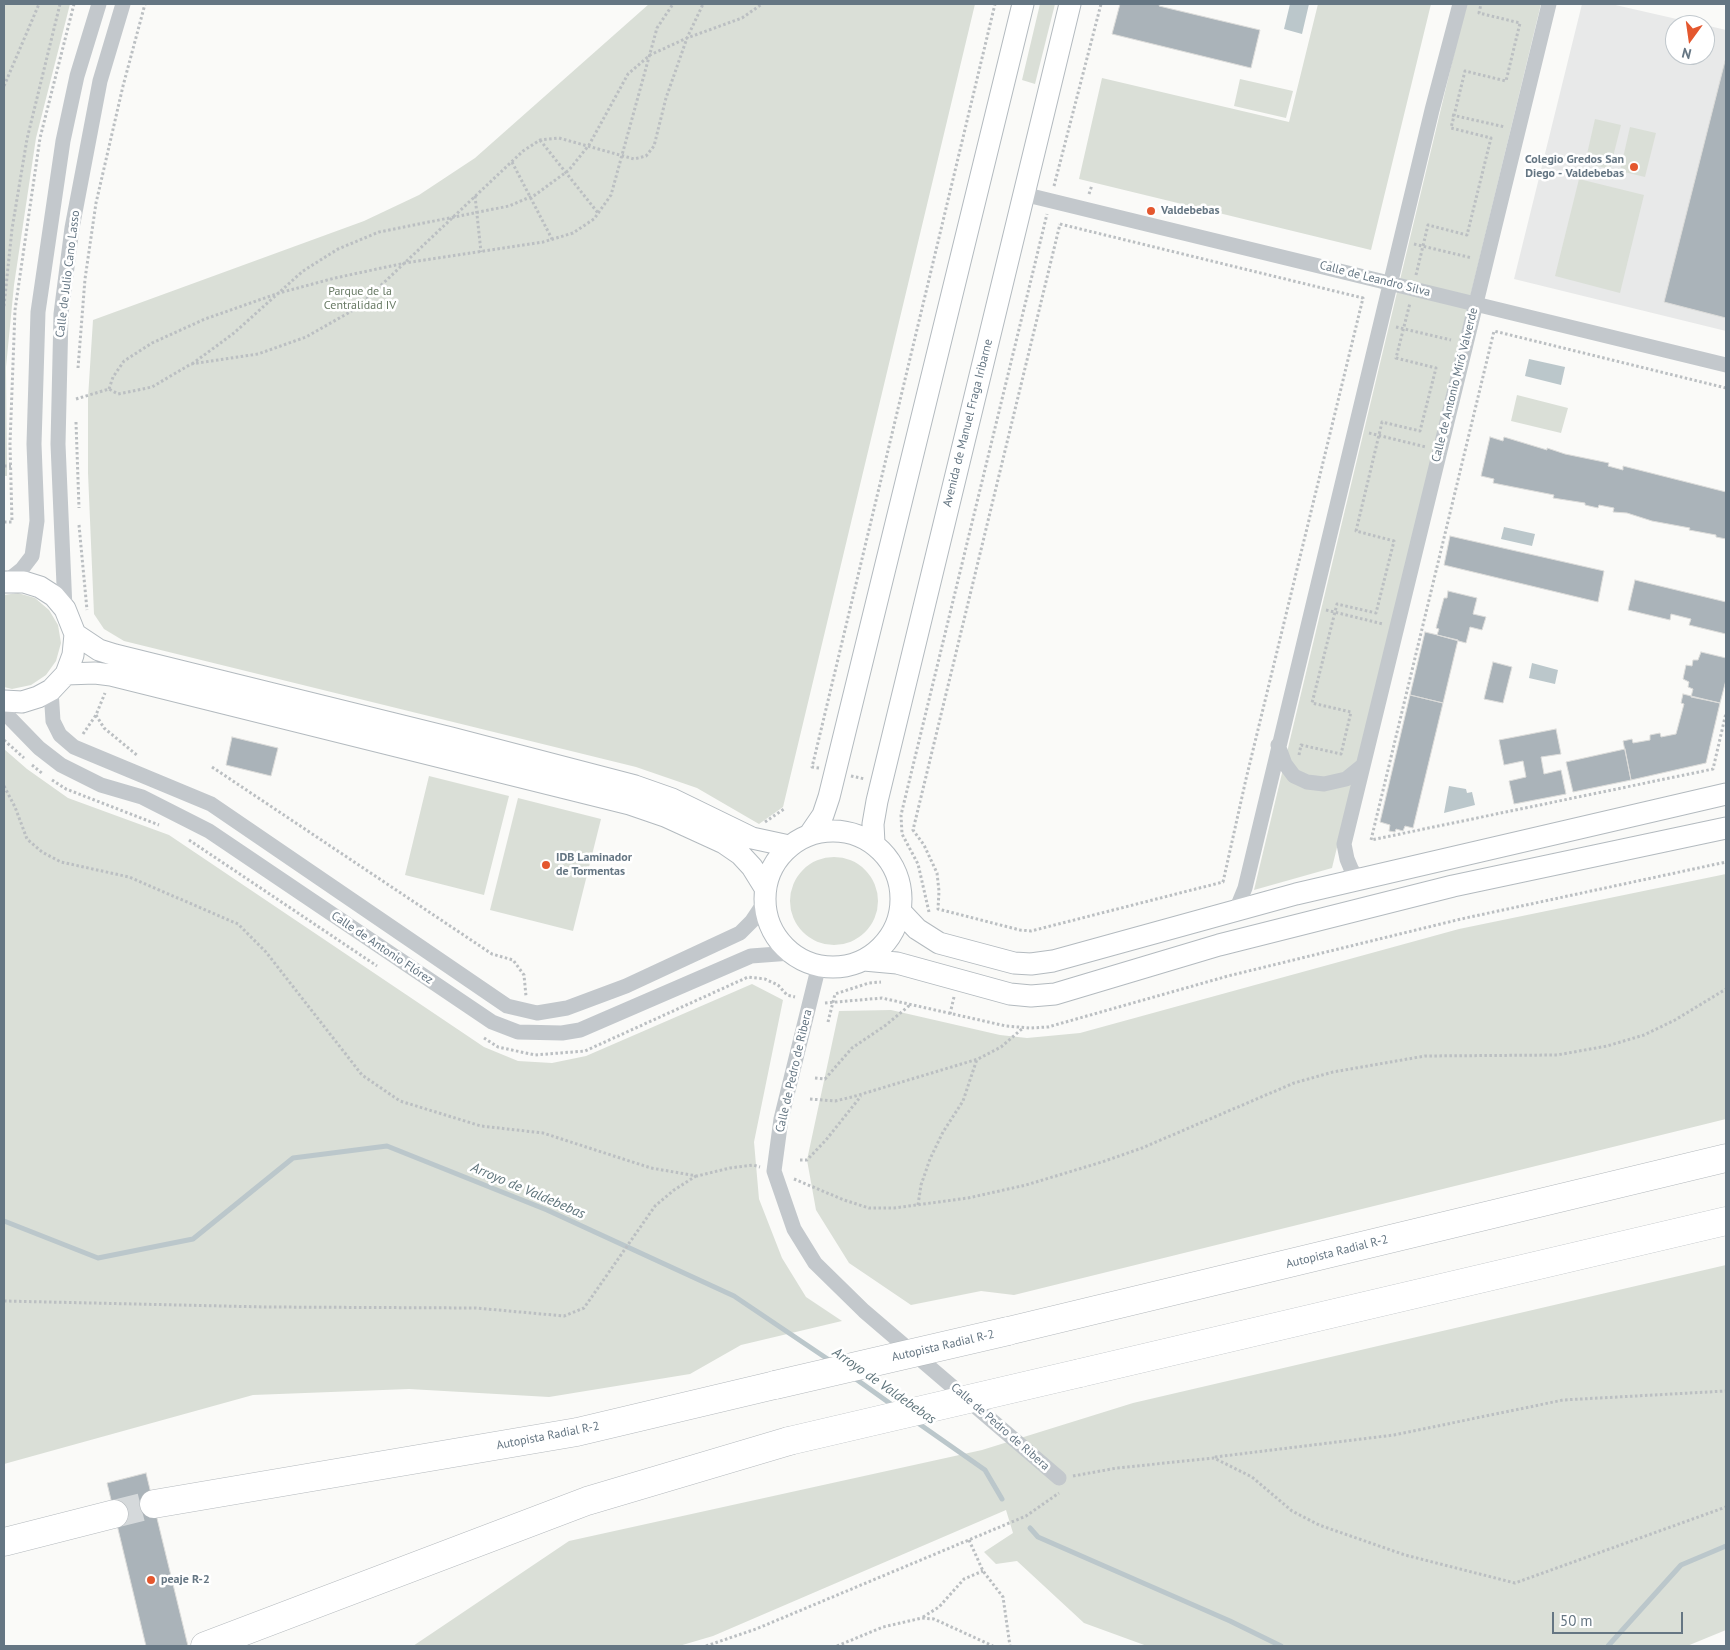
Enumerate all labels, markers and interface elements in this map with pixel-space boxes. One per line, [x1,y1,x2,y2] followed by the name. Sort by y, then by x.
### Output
[1665,15,1715,65] north arrow
[1680,44,1693,63] text: N
[1525,153,1624,181] place label: Colegio Gredos San Diego - Valdebebas
[1628,161,1640,173] marker: Colegio Gredos San Diego - Valdebebas
[1161,204,1220,218] place label: Valdebebas
[1145,205,1157,217] marker: Valdebebas
[53,209,83,339] street label: Calle de Julio Cano Lasso
[1318,258,1432,300] street label: Calle de Leandro Silva
[324,285,396,313] park label: Parque de la Centralidad IV
[1429,306,1481,464] street label: Calle de Antonio Miró Valverde
[940,338,996,508] street label: Avenida de Manuel Fraga Iribarne
[556,851,632,879] place label: IDB Laminador de Tormentas
[540,859,552,871] marker: IDB Laminador de Tormentas
[328,909,436,987] street label: Calle de Antonio Flórez
[773,1008,815,1134] street label: Calle de Pedro de Ribera
[468,1159,588,1223] water label: Arroyo de Valdebebas
[1284,1232,1390,1272] street label: Autopista Radial R-2
[890,1327,996,1365] street label: Autopista Radial R-2
[829,1344,939,1428] water label: Arroyo de Valdebebas
[948,1380,1052,1474] street label: Calle de Pedro de Ribera
[495,1419,601,1453] street label: Autopista Radial R-2
[161,1573,210,1587] place label: peaje R-2
[145,1574,157,1586] marker: peaje R-2
[1555,1602,1686,1634] scale bar
[1560,1611,1593,1630] text: 50 m

